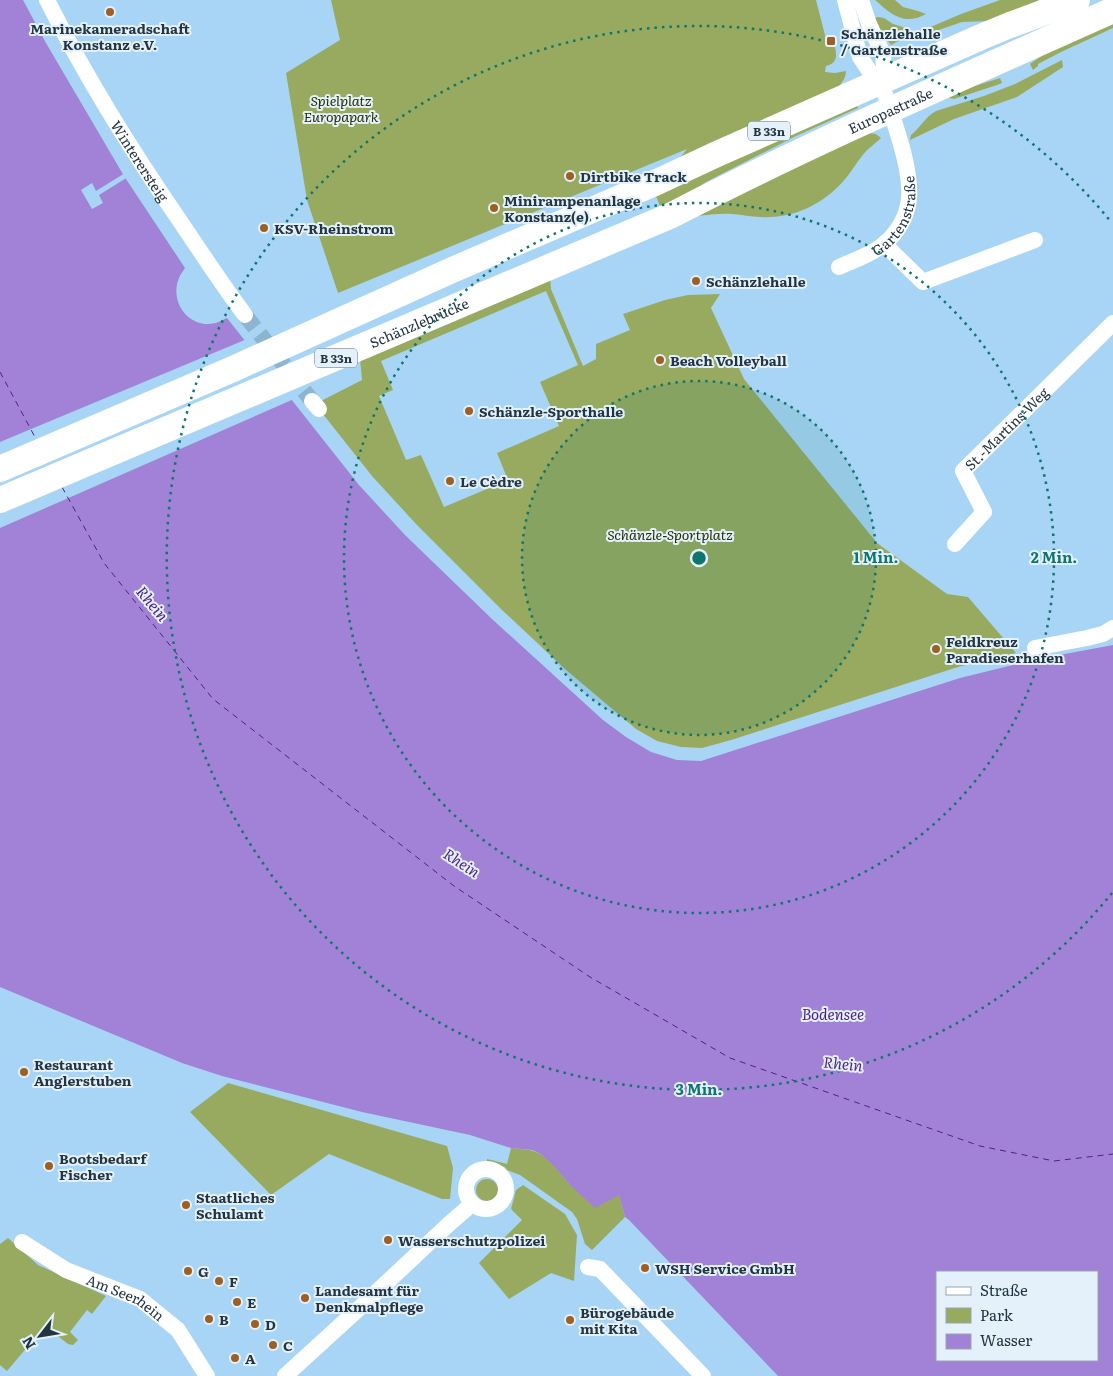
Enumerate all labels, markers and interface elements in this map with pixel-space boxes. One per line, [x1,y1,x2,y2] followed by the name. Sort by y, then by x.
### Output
[104,6,116,18] marker: Marinekameradschaft Konstanz e.V.
[30,18,190,54] place label: Marinekameradschaft Konstanz e.V.
[841,23,947,59] place label: Schänzlehalle / Gartenstraße
[825,35,837,47] marker: Schänzlehalle / Gartenstraße
[845,82,936,138] street label: Europastraße
[304,90,379,126] park label: Spielplatz Europapark
[107,116,174,206] street label: Winterersteig
[748,122,790,140] road number: B 33n
[580,166,687,186] place label: Dirtbike Track
[564,170,576,182] marker: Dirtbike Track
[868,175,919,260] street label: Gartenstraße
[504,190,641,226] place label: Minirampenanlage Konstanz(e)
[488,202,500,214] marker: Minirampenanlage Konstanz(e)
[274,218,393,238] place label: KSV-Rheinstrom
[258,222,270,234] marker: KSV-Rheinstrom
[706,271,806,291] place label: Schänzlehalle
[690,275,702,287] marker: Schänzlehalle
[366,292,472,352] street label: Schänzlebrücke
[315,348,357,368] road number: B 33n
[670,350,787,370] place label: Beach Volleyball
[654,354,666,366] marker: Beach Volleyball
[960,382,1053,474] street label: St.-Martins-Weg
[479,401,623,421] place label: Schänzle-Sporthalle
[463,405,475,417] marker: Schänzle-Sporthalle
[460,471,522,491] place label: Le Cèdre
[444,475,456,487] marker: Le Cèdre
[607,524,733,544] park label: Schänzle-Sportplatz
[854,545,898,568] text: 1 Min.
[1031,545,1077,568] text: 2 Min.
[690,549,708,567] centre of rings
[132,581,175,626] water label: Rhein
[946,631,1064,667] place label: Feldkreuz Paradieserhafen
[930,643,942,655] marker: Feldkreuz Paradieserhafen
[439,842,485,882] water label: Rhein
[802,1002,864,1025] water label: Bodensee
[822,1050,864,1077] water label: Rhein
[34,1054,132,1090] place label: Restaurant Anglerstuben
[18,1066,30,1078] marker: Restaurant Anglerstuben
[676,1077,722,1100] text: 3 Min.
[59,1148,148,1184] place label: Bootsbedarf Fischer
[43,1160,55,1172] marker: Bootsbedarf Fischer
[196,1187,275,1223] place label: Staatliches Schulamt
[180,1199,192,1211] marker: Staatliches Schulamt
[398,1230,545,1250] place label: Wasserschutzpolizei
[382,1234,394,1246] marker: Wasserschutzpolizei
[655,1258,795,1278] place label: WSH Service GmbH
[198,1261,209,1281] place label: G
[639,1262,651,1274] marker: WSH Service GmbH
[182,1265,194,1277] marker: G
[84,1269,169,1325] street label: Am Seerhein
[229,1271,238,1291] place label: F
[936,1271,1098,1361] legend
[213,1275,225,1287] marker: F
[980,1278,1028,1301] text: Straße
[315,1280,423,1316] place label: Landesamt für Denkmalpflege
[247,1292,256,1312] place label: E
[299,1292,311,1304] marker: Landesamt für Denkmalpflege
[231,1296,243,1308] marker: E
[580,1302,674,1338] place label: Bürogebäude mit Kita
[980,1303,1014,1326] text: Park
[219,1309,229,1329] place label: B
[15,1311,65,1361] north arrow
[203,1313,215,1325] marker: B
[265,1314,276,1334] place label: D
[564,1314,576,1326] marker: Bürogebäude mit Kita
[249,1318,261,1330] marker: D
[980,1328,1032,1351] text: Wasser
[16,1333,40,1353] text: N
[283,1335,293,1355] place label: C
[267,1339,279,1351] marker: C
[245,1348,256,1368] place label: A
[229,1352,241,1364] marker: A

